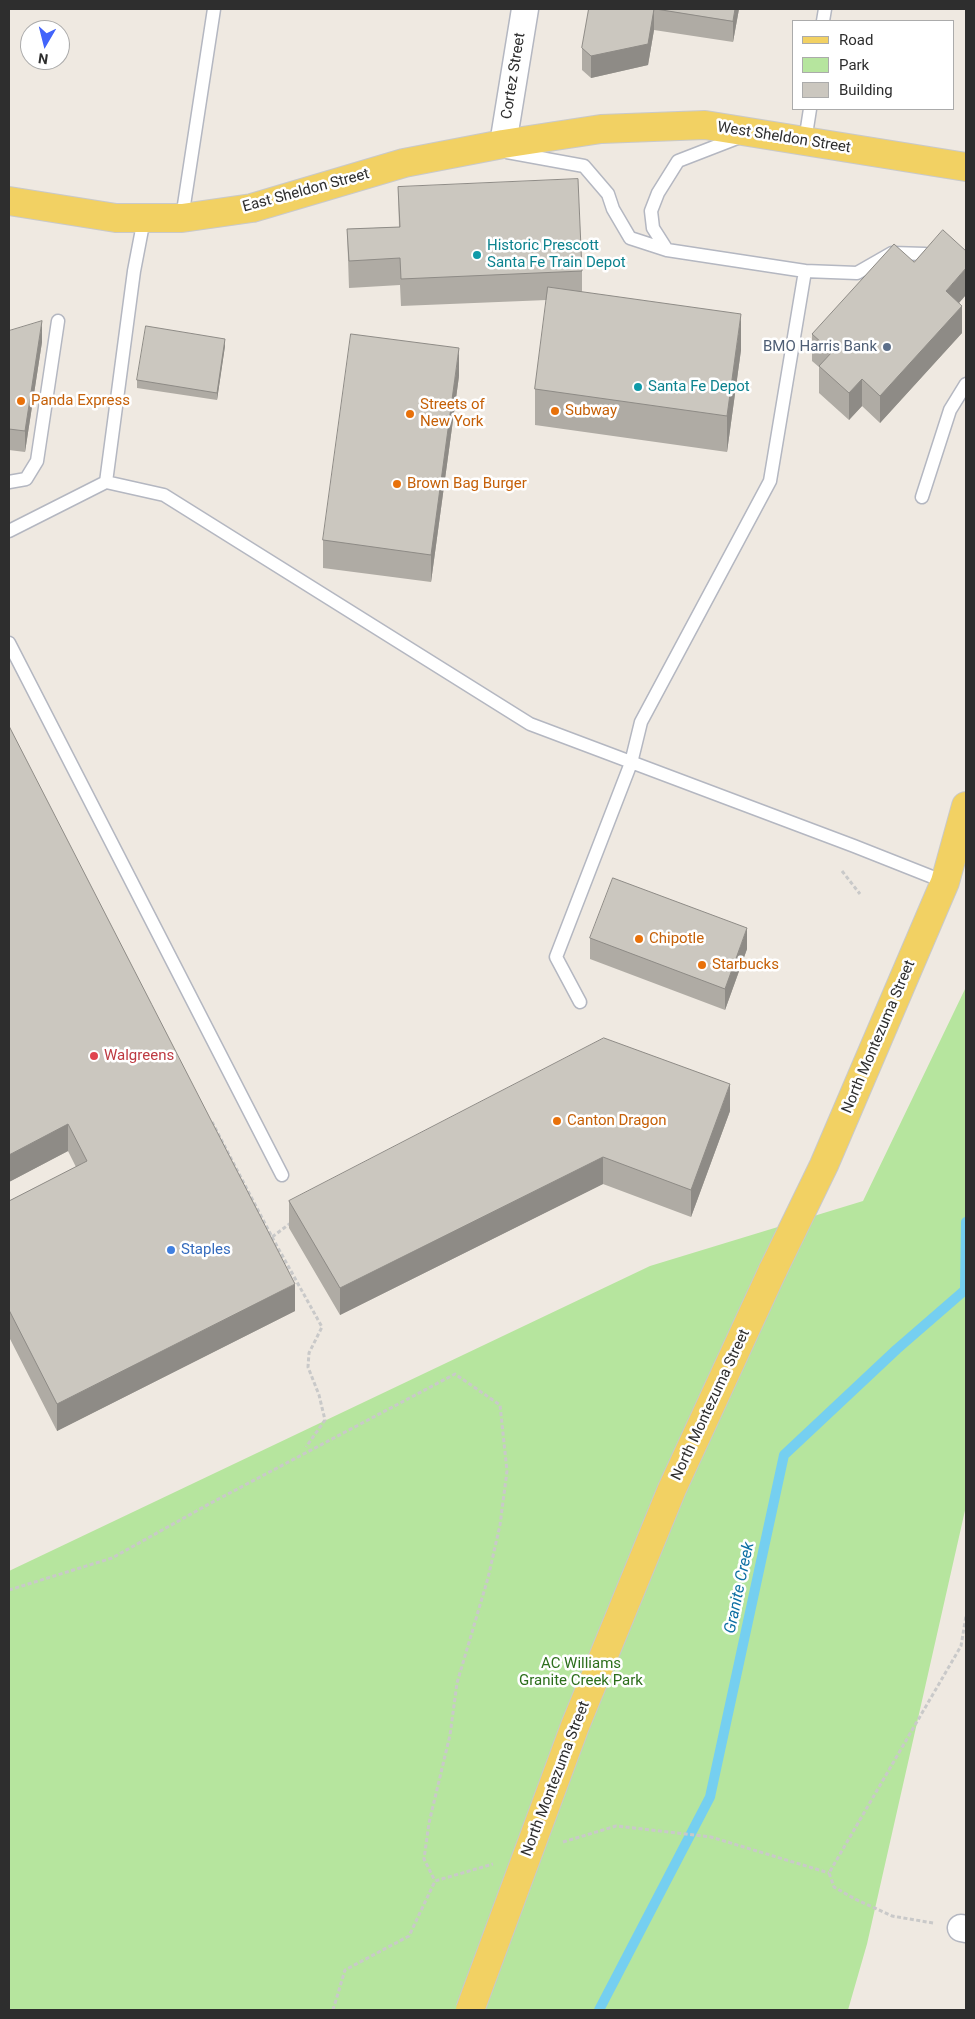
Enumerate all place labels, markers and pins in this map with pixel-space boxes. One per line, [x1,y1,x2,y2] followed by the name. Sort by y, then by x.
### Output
[487,237,626,272] place label: Historic Prescott Santa Fe Train Depot
[471,249,483,261] marker: Historic Prescott Santa Fe Train Depot
[763,338,877,356] place label: BMO Harris Bank
[881,341,893,353] marker: BMO Harris Bank
[648,378,750,396] place label: Santa Fe Depot
[632,381,644,393] marker: Santa Fe Depot
[31,392,130,410] place label: Panda Express
[15,395,27,407] marker: Panda Express
[420,396,485,431] place label: Streets of New York
[565,402,617,420] place label: Subway
[549,405,561,417] marker: Subway
[404,408,416,420] marker: Streets of New York
[407,475,527,493] place label: Brown Bag Burger
[391,478,403,490] marker: Brown Bag Burger
[649,930,704,948] place label: Chipotle
[633,933,645,945] marker: Chipotle
[712,956,779,974] place label: Starbucks
[696,959,708,971] marker: Starbucks
[104,1047,174,1065] place label: Walgreens
[88,1050,100,1062] marker: Walgreens
[567,1112,667,1130] place label: Canton Dragon
[551,1115,563,1127] marker: Canton Dragon
[181,1241,231,1259] place label: Staples
[165,1244,177,1256] marker: Staples

